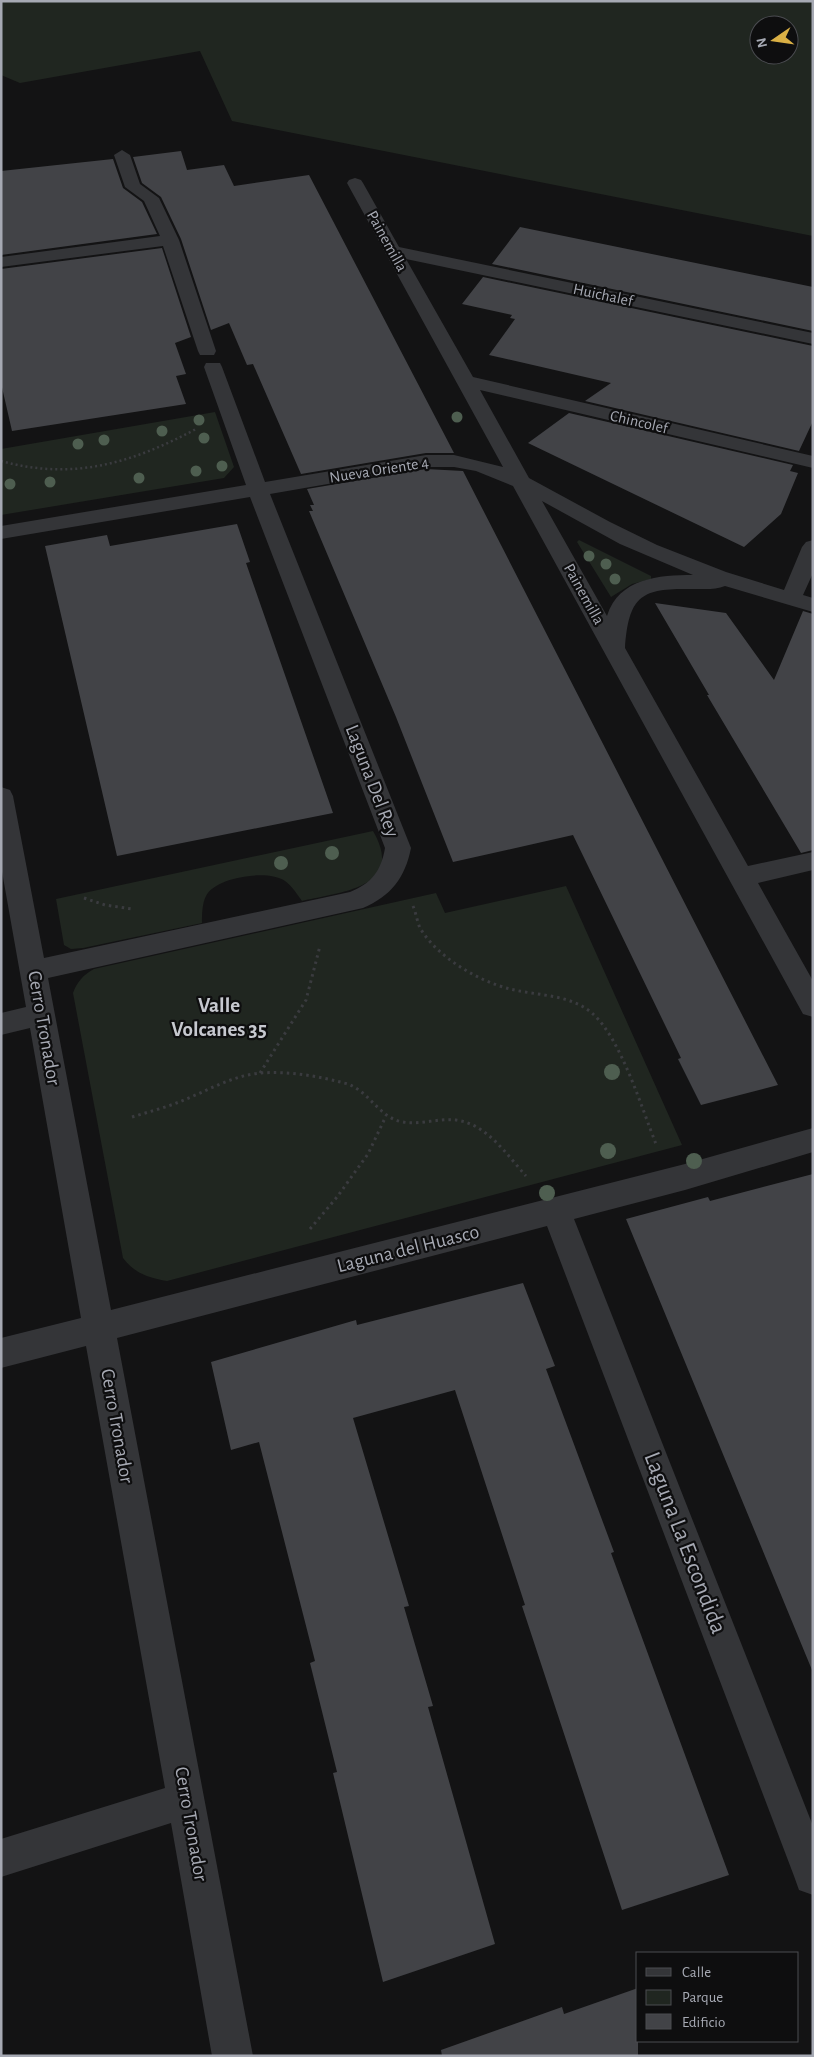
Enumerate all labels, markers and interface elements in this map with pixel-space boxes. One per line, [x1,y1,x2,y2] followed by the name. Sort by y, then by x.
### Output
[749,15,799,65] north arrow
[754,36,770,49] text: N
[364,208,410,274] street label: Painemilla
[572,281,636,309] street label: Huichalef
[608,408,671,437] street label: Chincolef
[328,454,430,486] street label: Nueva Oriente 4
[561,561,607,627] street label: Painemilla
[341,722,403,840] street label: Laguna Del Rey
[24,969,64,1087] street label: Cerro Tronador
[171,995,267,1040] district label: Valle Volcanes 35
[335,1222,481,1276] street label: Laguna del Huasco
[97,1367,137,1485] street label: Cerro Tronador
[639,1449,731,1637] street label: Laguna La Escondida
[171,1765,211,1883] street label: Cerro Tronador
[636,1952,799,2042] legend
[682,1965,711,1980] text: Calle
[682,1990,723,2005] text: Parque
[682,2015,725,2030] text: Edificio

